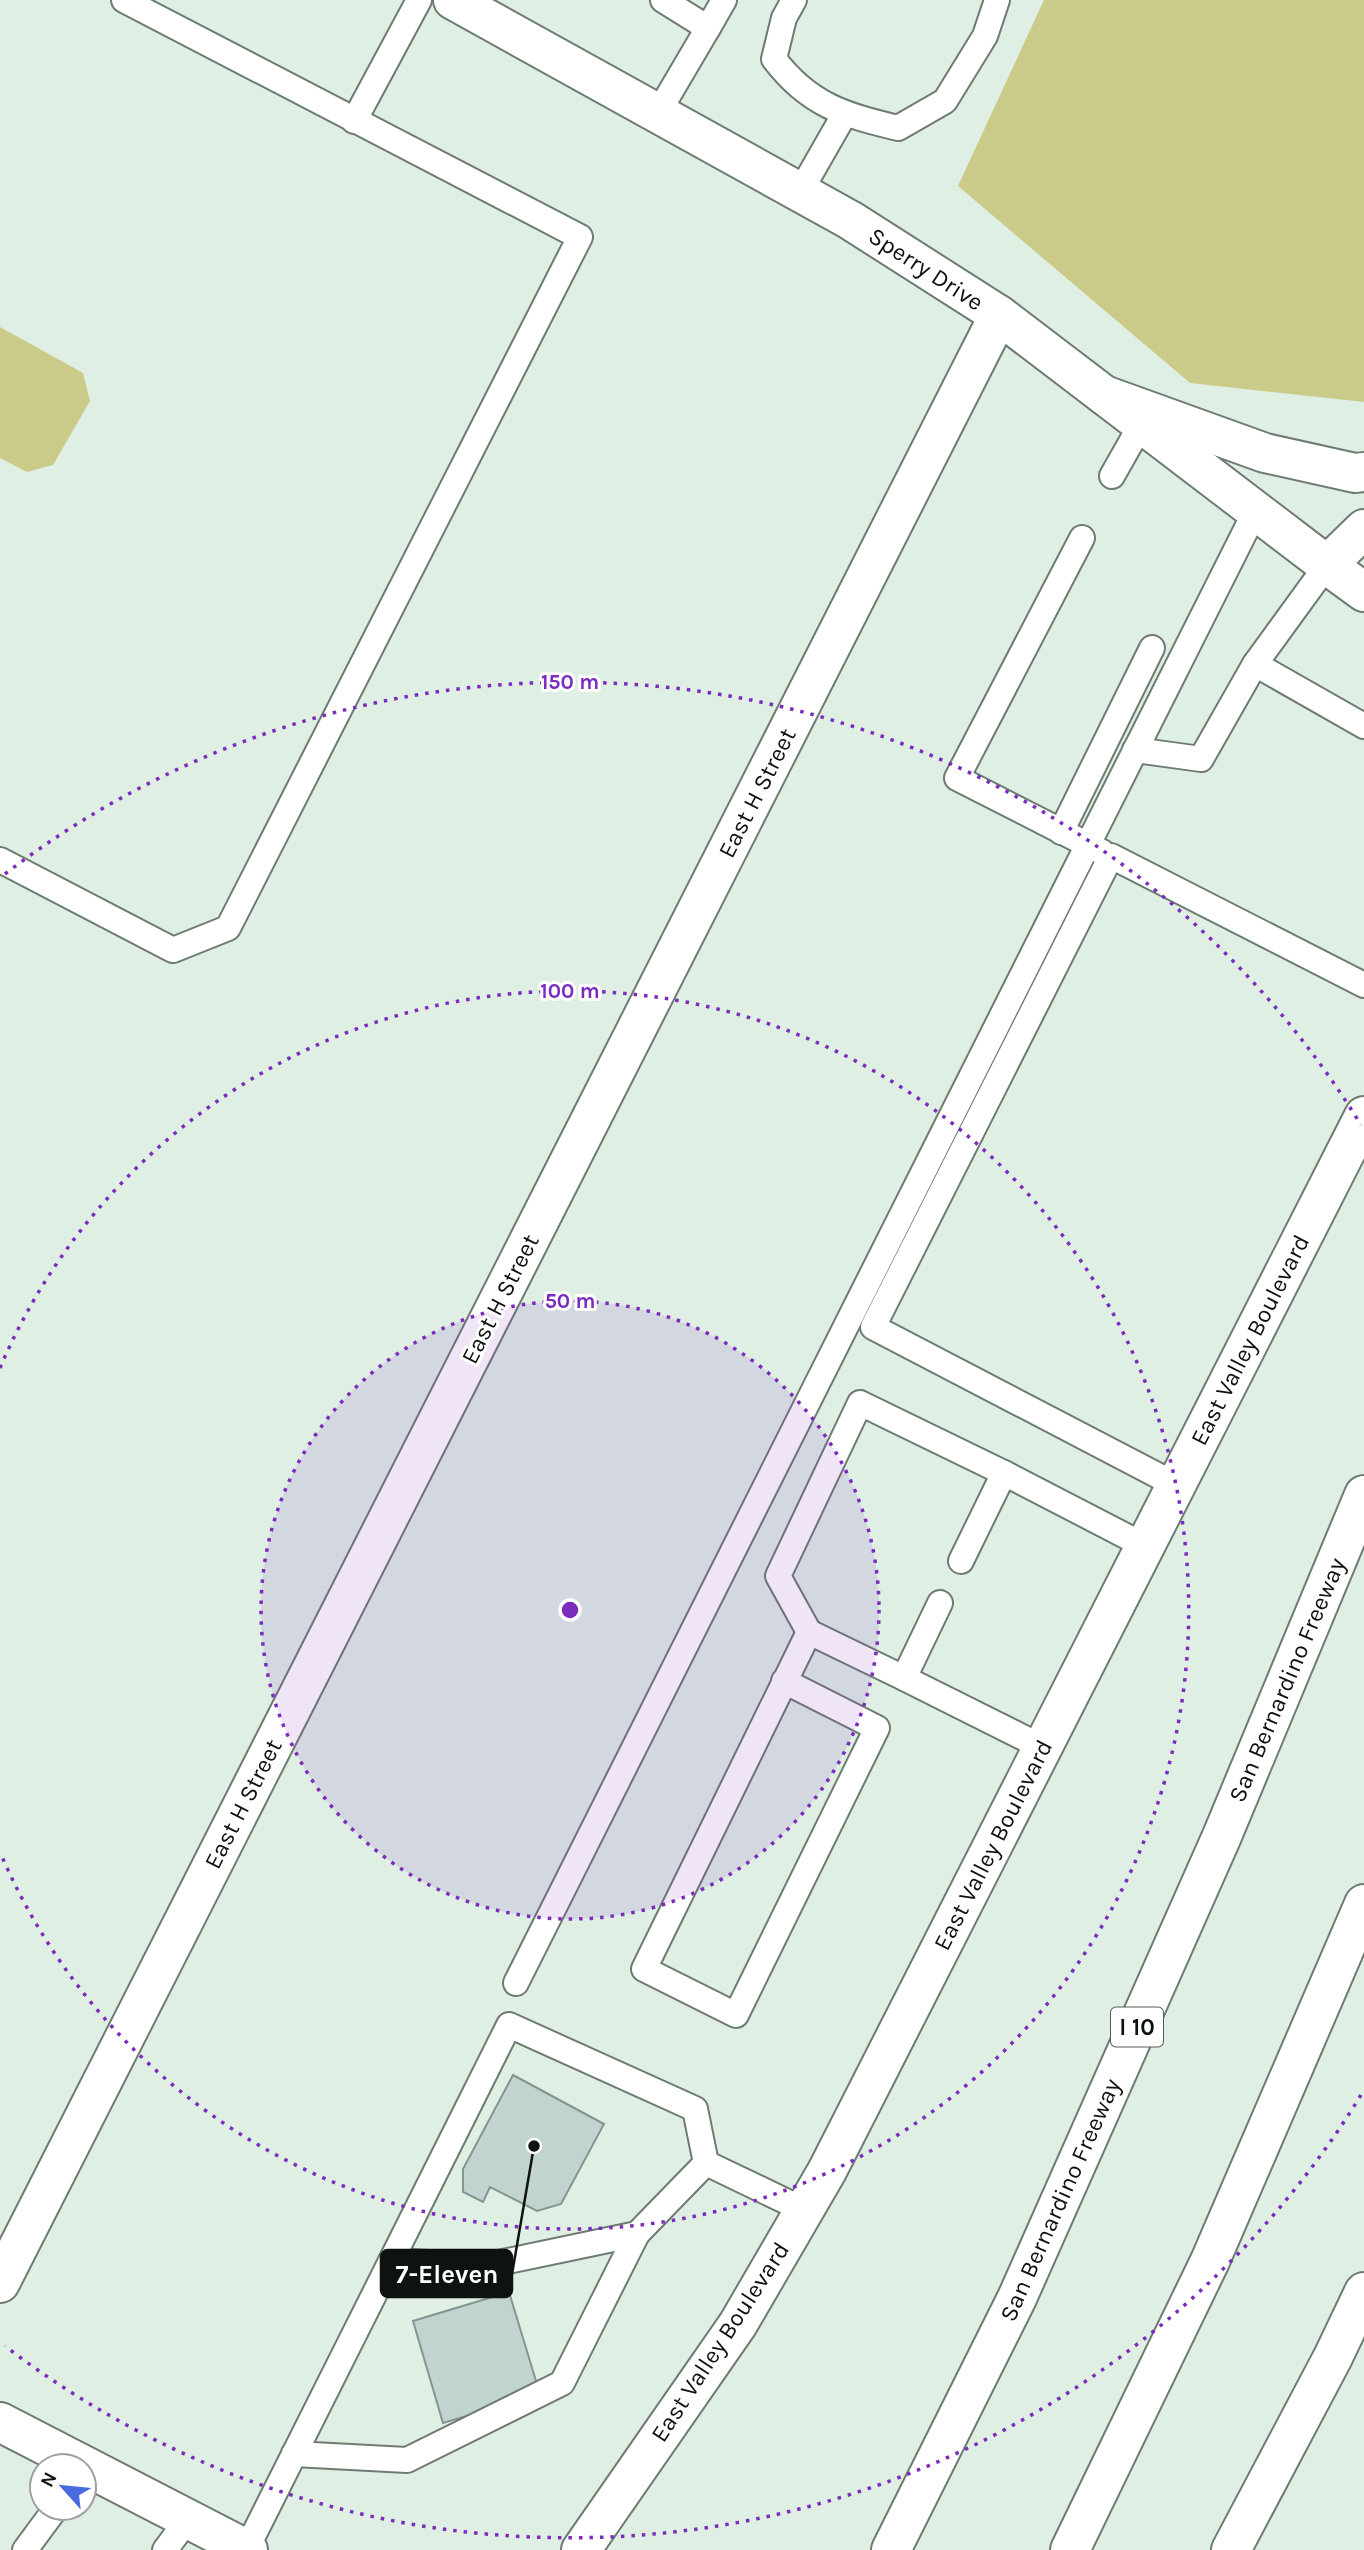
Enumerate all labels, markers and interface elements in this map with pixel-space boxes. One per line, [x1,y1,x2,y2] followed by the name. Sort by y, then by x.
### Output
[863,222,989,316] street label: Sperry Drive
[541,670,599,694] text: 150 m
[712,724,802,862] street label: East H Street
[540,979,600,1003] text: 100 m
[455,1230,545,1368] street label: East H Street
[1185,1230,1315,1450] street label: East Valley Boulevard
[545,1289,595,1313] text: 50 m
[1223,1554,1351,1806] street label: San Bernardino Freeway
[558,1598,582,1622] centre of rings
[198,1735,288,1873] street label: East H Street
[928,1735,1058,1955] street label: East Valley Boulevard
[1111,2008,1163,2046] road number: I 10
[994,2074,1126,2326] street label: San Bernardino Freeway
[645,2237,795,2447] street label: East Valley Boulevard
[381,2250,512,2297] callout: 7-Eleven
[395,2259,499,2290] text: 7-Eleven
[28,2452,98,2522] north arrow
[36,2469,62,2491] text: N

